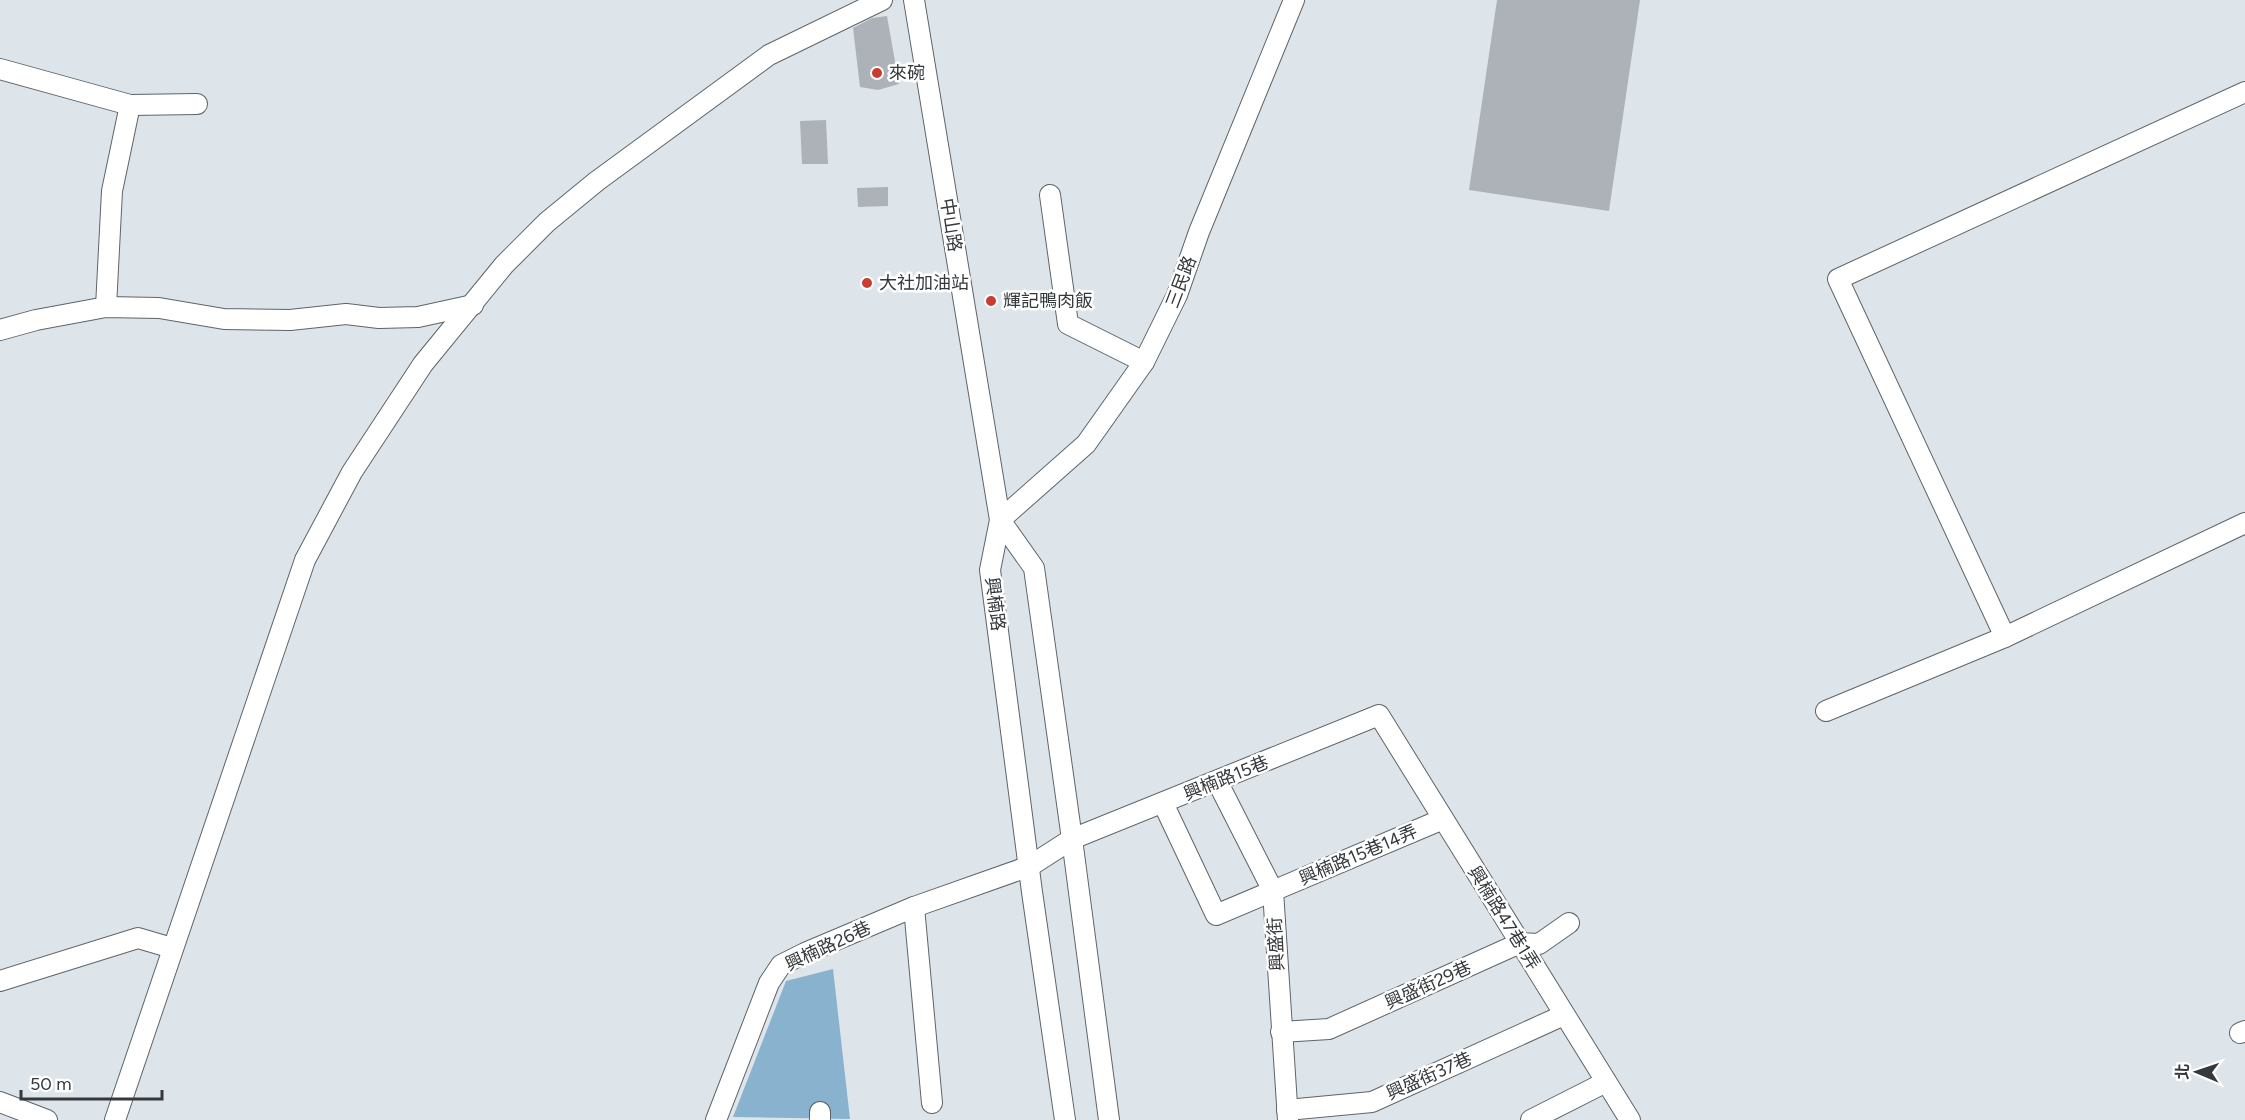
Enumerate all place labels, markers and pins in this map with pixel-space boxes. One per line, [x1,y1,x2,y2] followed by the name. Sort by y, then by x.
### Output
[889,62,925,84] place label: 來碗
[870,66,884,80] marker: 來碗
[879,272,969,294] place label: 大社加油站
[860,276,874,290] marker: 大社加油站
[1003,290,1093,312] place label: 輝記鴨肉飯
[984,294,998,308] marker: 輝記鴨肉飯

